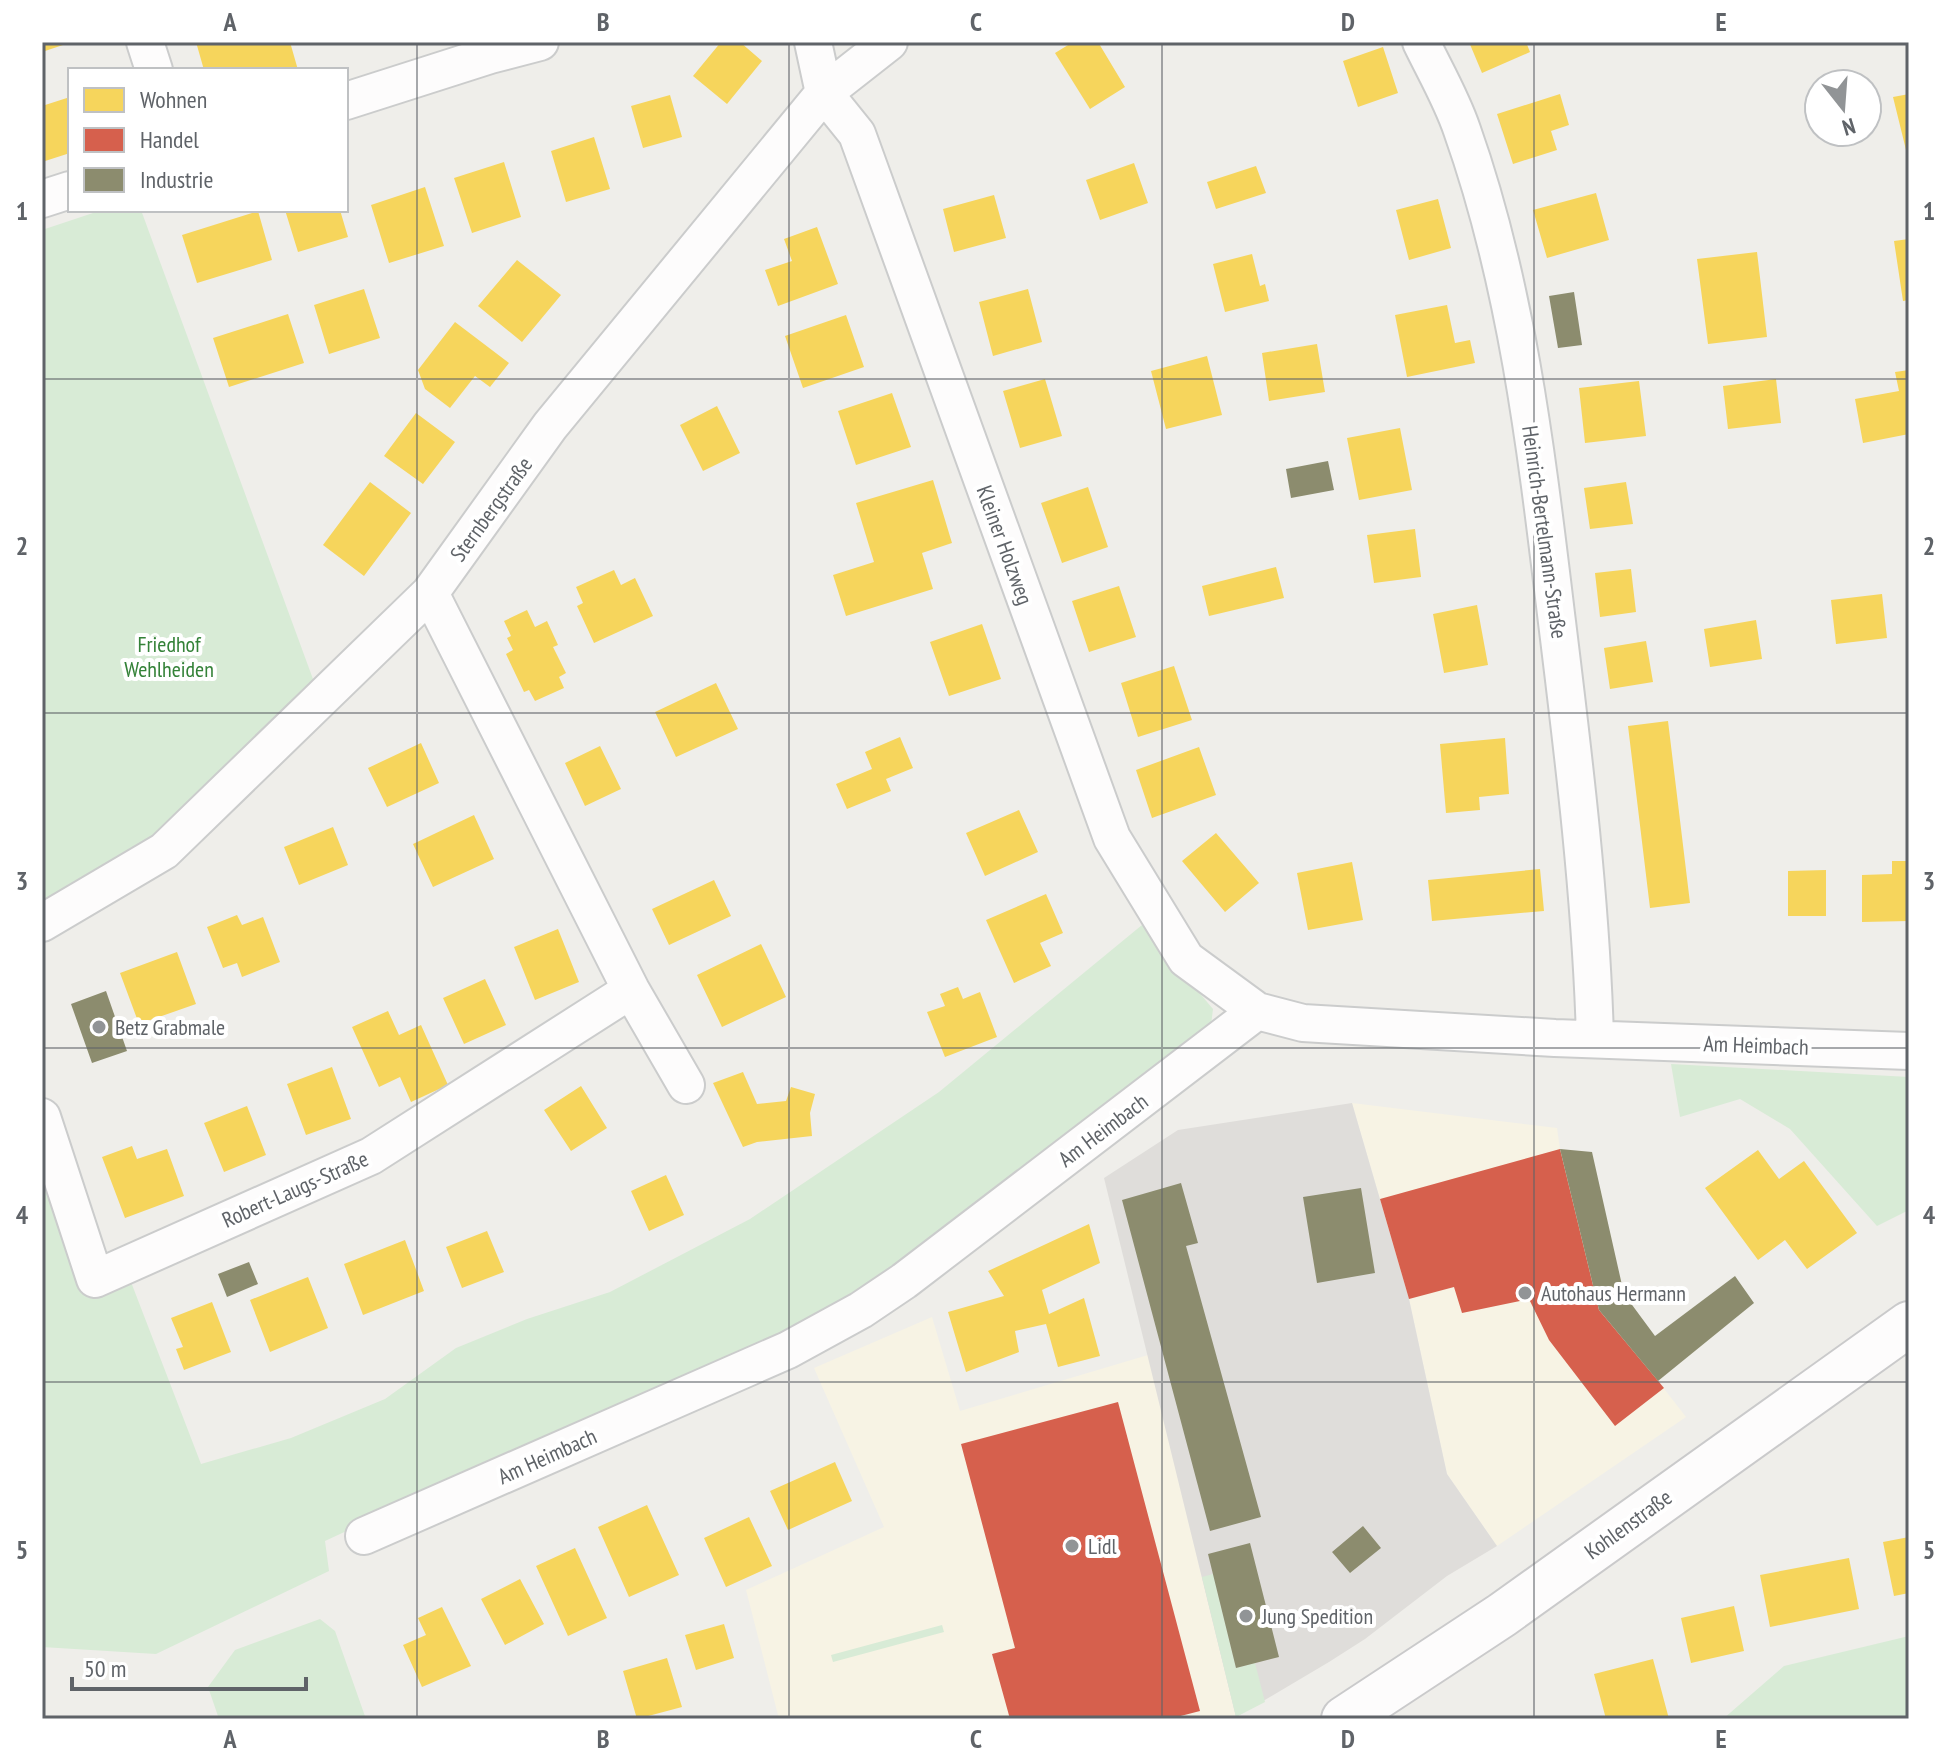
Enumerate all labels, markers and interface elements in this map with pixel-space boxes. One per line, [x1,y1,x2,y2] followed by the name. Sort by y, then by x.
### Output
[222,5,237,38] text: A
[597,5,610,38] text: B
[970,5,982,38] text: C
[1341,5,1355,38] text: D
[1715,5,1727,38] text: E
[68,68,348,212] legend
[1803,68,1883,148] north arrow
[140,84,207,115] text: Wohnen
[1839,112,1859,142] text: N
[140,124,199,155] text: Handel
[140,164,213,195] text: Industrie
[16,194,28,227] text: 1
[1923,194,1935,227] text: 1
[1516,424,1574,640] street label: Heinrich-Bertelmann-Straße
[444,451,538,567] street label: Sternbergstraße
[971,482,1039,608] street label: Kleiner Holzweg
[16,529,28,562] text: 2
[1923,529,1935,562] text: 2
[124,630,214,683] park label: Friedhof Wehlheiden
[16,864,28,897] text: 3
[1923,864,1935,897] text: 3
[115,1013,225,1041] place label: Betz Grabmale
[90,1018,108,1036] marker: Betz Grabmale
[1703,1029,1809,1061] street label: Am Heimbach
[1053,1087,1153,1173] street label: Am Heimbach
[218,1144,372,1234] street label: Robert-Laugs-Straße
[16,1198,29,1231] text: 4
[1923,1198,1936,1231] text: 4
[1541,1279,1686,1307] place label: Autohaus Hermann
[1516,1284,1534,1302] marker: Autohaus Hermann
[493,1422,601,1490] street label: Am Heimbach
[1579,1483,1677,1565] street label: Kohlenstraße
[1088,1532,1117,1560] place label: Lidl
[16,1533,28,1566] text: 5
[1923,1533,1935,1566] text: 5
[1063,1537,1081,1555] marker: Lidl
[1261,1602,1373,1630] place label: Jung Spedition
[1237,1607,1255,1625] marker: Jung Spedition
[72,1641,306,1691] scale bar
[84,1653,126,1684] text: 50 m
[222,1722,237,1755] text: A
[597,1722,610,1755] text: B
[970,1722,982,1755] text: C
[1341,1722,1355,1755] text: D
[1715,1722,1727,1755] text: E

